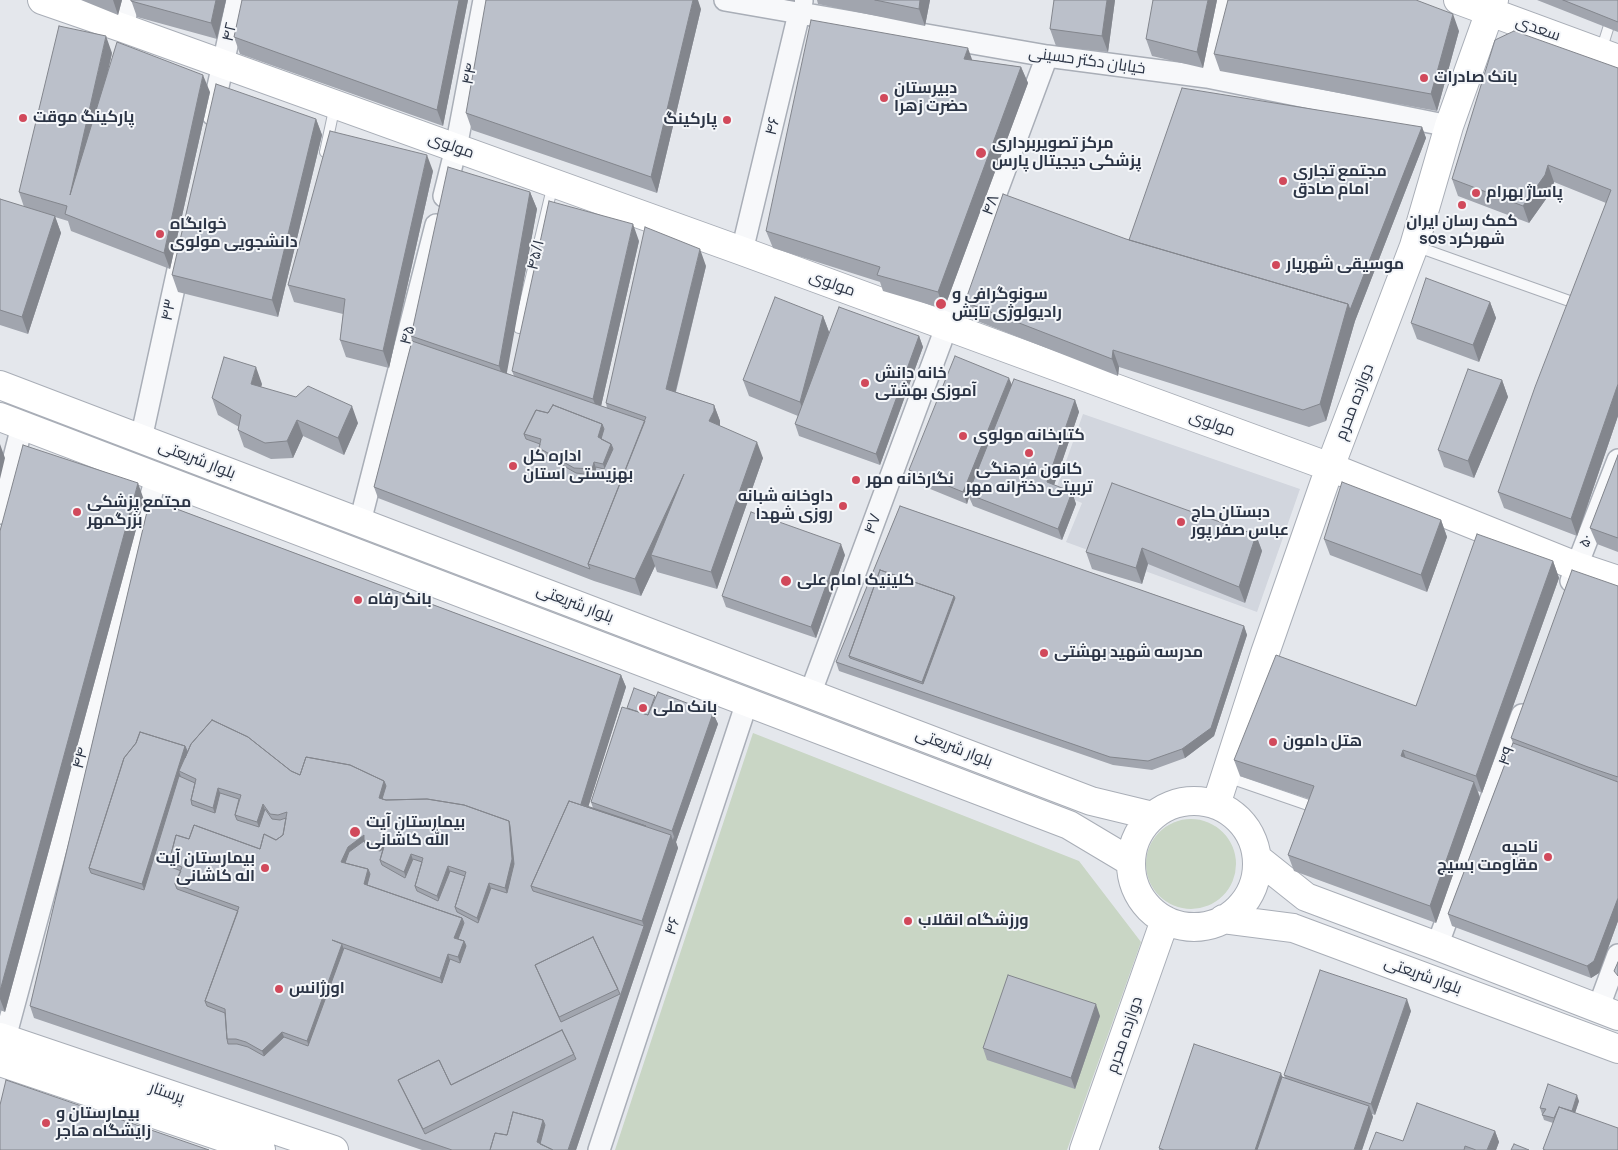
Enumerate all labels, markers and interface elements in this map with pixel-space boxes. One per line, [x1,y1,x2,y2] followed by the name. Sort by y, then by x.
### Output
[1513,12,1563,46] street label: سعدی
[219,21,241,43] street label: ۴۲
[1027,43,1147,79] street label: خیابان دکتر حسینی
[459,62,481,86] street label: ۴۴
[1434,68,1517,88] place label: بانک صادرات
[1418,72,1430,84] marker: بانک صادرات
[894,79,968,117] place label: دبیرستان حضرت زهرا
[878,92,890,104] marker: دبیرستان حضرت زهرا
[33,108,134,128] place label: پارکینگ موقت
[663,110,717,130] place label: پارکینگ
[17,112,29,124] marker: پارکینگ موقت
[721,114,733,126] marker: پارکینگ
[761,115,785,137] street label: ۴۶
[425,129,477,163] street label: مولوی
[992,134,1141,172] place label: مرکز تصویربرداری پزشکی دیجیتال پارس
[974,146,988,160] marker: مرکز تصویربرداری پزشکی دیجیتال پارس
[1293,162,1387,200] place label: مجتمع تجاری امام صادق
[1277,175,1289,187] marker: مجتمع تجاری امام صادق
[1486,183,1563,203] place label: پاساژ بهرام
[1470,187,1482,199] marker: پاساژ بهرام
[978,192,1004,218] street label: ۴۸
[1456,199,1468,211] marker: کمک رسان ایران sos شهرکرد
[1406,212,1518,250] place label: کمک رسان ایران sos شهرکرد
[170,215,298,253] place label: خوابگاه دانشجویی مولوی
[154,228,166,240] marker: خوابگاه دانشجویی مولوی
[523,238,549,272] street label: ۴۵/۱
[1286,255,1404,275] place label: موسیقی شهریار
[1270,259,1282,271] marker: موسیقی شهریار
[806,267,858,301] street label: مولوی
[952,285,1062,323] place label: سونوگرافی و رادیولوژی تابش
[934,297,948,311] marker: سونوگرافی و رادیولوژی تابش
[157,298,181,322] street label: ۴۳
[396,323,420,347] street label: ۴۵
[1332,361,1378,443] street label: دوازده محرم
[875,364,977,402] place label: خانه دانش آموزی بهشتی
[859,377,871,389] marker: خانه دانش آموزی بهشتی
[1186,407,1238,441] street label: مولوی
[973,426,1085,446] place label: کتابخانه مولوی
[957,430,969,442] marker: کتابخانه مولوی
[156,436,238,484] street label: بلوار شریعتی
[523,447,633,485] place label: اداره کل بهزیستی استان
[1023,447,1035,459] marker: کانون فرهنگی تربیتی دخترانه مهر
[507,460,519,472] marker: اداره کل بهزیستی استان
[965,460,1093,498] place label: کانون فرهنگی تربیتی دخترانه مهر
[866,470,954,490] place label: نگارخانه مهر
[850,474,862,486] marker: نگارخانه مهر
[738,487,833,525] place label: داوخانه شبانه روزی شهدا
[87,493,191,531] place label: مجتمع پزشکی بزرگمهر
[837,500,849,512] marker: داوخانه شبانه روزی شهدا
[1191,503,1289,541] place label: دبستان حاج عباس صفر پور
[71,506,83,518] marker: مجتمع پزشکی بزرگمهر
[860,511,886,537] street label: ۴۷
[1175,516,1187,528] marker: دبستان حاج عباس صفر پور
[1575,532,1597,550] street label: ۵۰
[797,571,914,591] place label: کلینیک امام علی
[779,574,793,588] marker: کلینیک امام علی
[534,580,616,628] street label: بلوار شریعتی
[368,590,432,610] place label: بانک رفاه
[352,594,364,606] marker: بانک رفاه
[1054,643,1203,663] place label: مدرسه شهید بهشتی
[1038,647,1050,659] marker: مدرسه شهید بهشتی
[653,698,717,718] place label: بانک ملی
[637,702,649,714] marker: بانک ملی
[913,724,995,772] street label: بلوار شریعتی
[1283,732,1362,752] place label: هتل دامون
[1267,736,1279,748] marker: هتل دامون
[1495,744,1519,768] street label: ۴۹
[69,745,93,771] street label: ۴۴
[366,813,465,851] place label: بیمارستان آیت الله کاشانی
[348,825,362,839] marker: بیمارستان آیت الله کاشانی
[1437,838,1538,876] place label: ناحیه مقاومت بسیج
[156,849,255,887] place label: بیمارستان آیت اله کاشانی
[1542,851,1554,863] marker: ناحیه مقاومت بسیج
[259,862,271,874] marker: بیمارستان آیت اله کاشانی
[918,911,1029,931] place label: ورزشگاه انقلاب
[661,914,685,938] street label: ۴۶
[902,915,914,927] marker: ورزشگاه انقلاب
[1382,953,1464,999] street label: بلوار شریعتی
[289,979,345,999] place label: اورژانس
[273,983,285,995] marker: اورژانس
[1103,994,1147,1076] street label: دوازده محرم
[147,1078,187,1108] street label: پرستار
[56,1104,151,1142] place label: بیمارستان و زایشگاه هاجر
[40,1117,52,1129] marker: بیمارستان و زایشگاه هاجر

